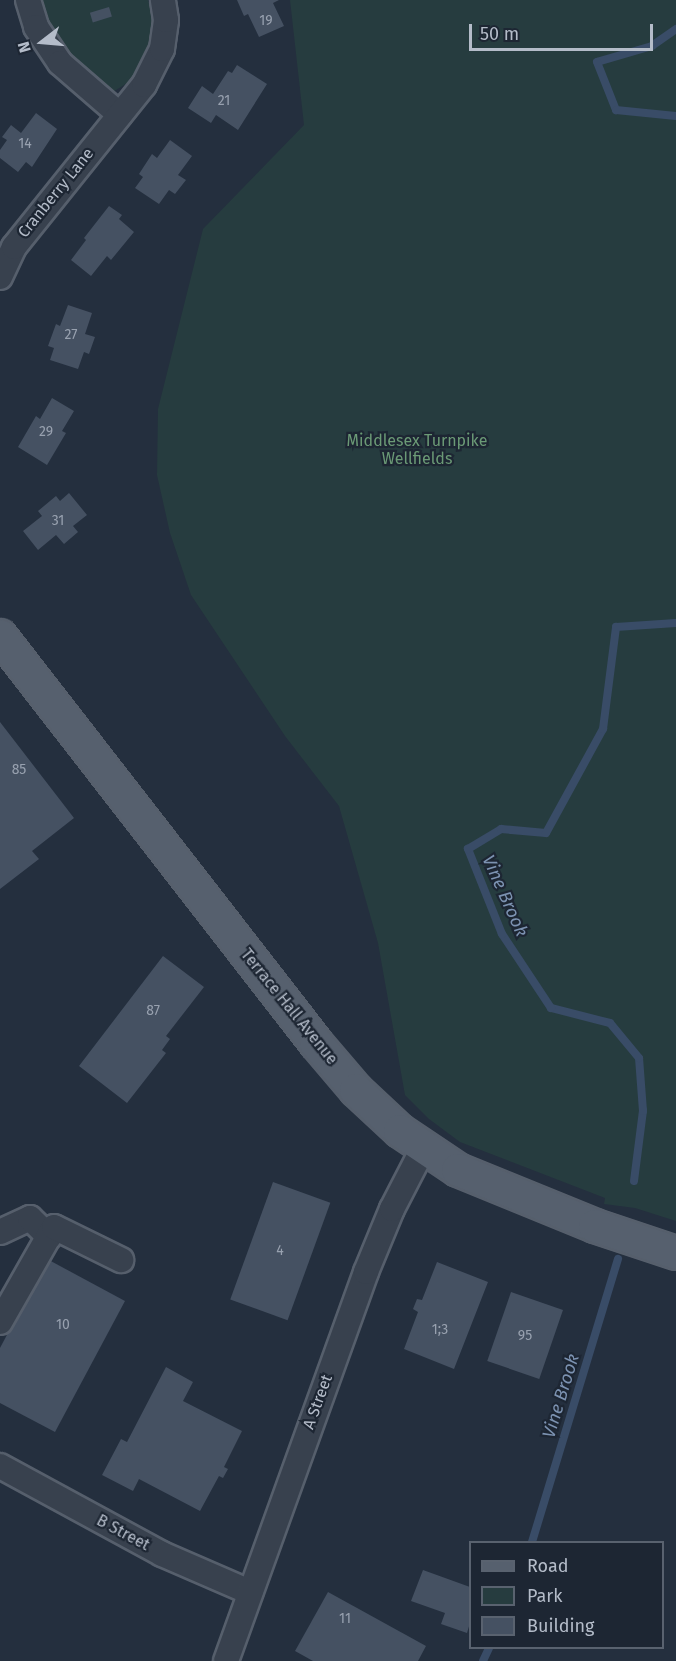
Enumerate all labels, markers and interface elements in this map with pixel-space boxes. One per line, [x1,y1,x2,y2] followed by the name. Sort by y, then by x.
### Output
[12,12,72,72] north arrow
[472,12,656,50] scale bar
[259,13,273,29] house number: 19
[480,23,519,45] text: 50 m
[14,39,35,55] text: N
[218,93,230,109] house number: 21
[18,136,32,152] house number: 14
[14,144,98,242] street label: Cranberry Lane
[64,327,78,343] house number: 27
[39,424,53,440] house number: 29
[347,431,487,469] park label: Middlesex Turnpike Wellfields
[52,513,64,529] house number: 31
[12,762,26,778] house number: 85
[477,852,533,940] water label: Vine Brook
[237,945,341,1069] street label: Terrace Hall Avenue
[146,1003,160,1019] house number: 87
[276,1243,284,1259] house number: 4
[56,1317,70,1333] house number: 10
[432,1322,448,1338] house number: 1;3
[518,1328,532,1344] house number: 95
[538,1351,584,1441] water label: Vine Brook
[299,1372,337,1432] street label: A Street
[93,1511,153,1555] street label: B Street
[469,1541,664,1649] legend
[527,1555,569,1577] text: Road
[527,1585,562,1607] text: Park
[339,1611,351,1627] house number: 11
[527,1615,594,1637] text: Building

